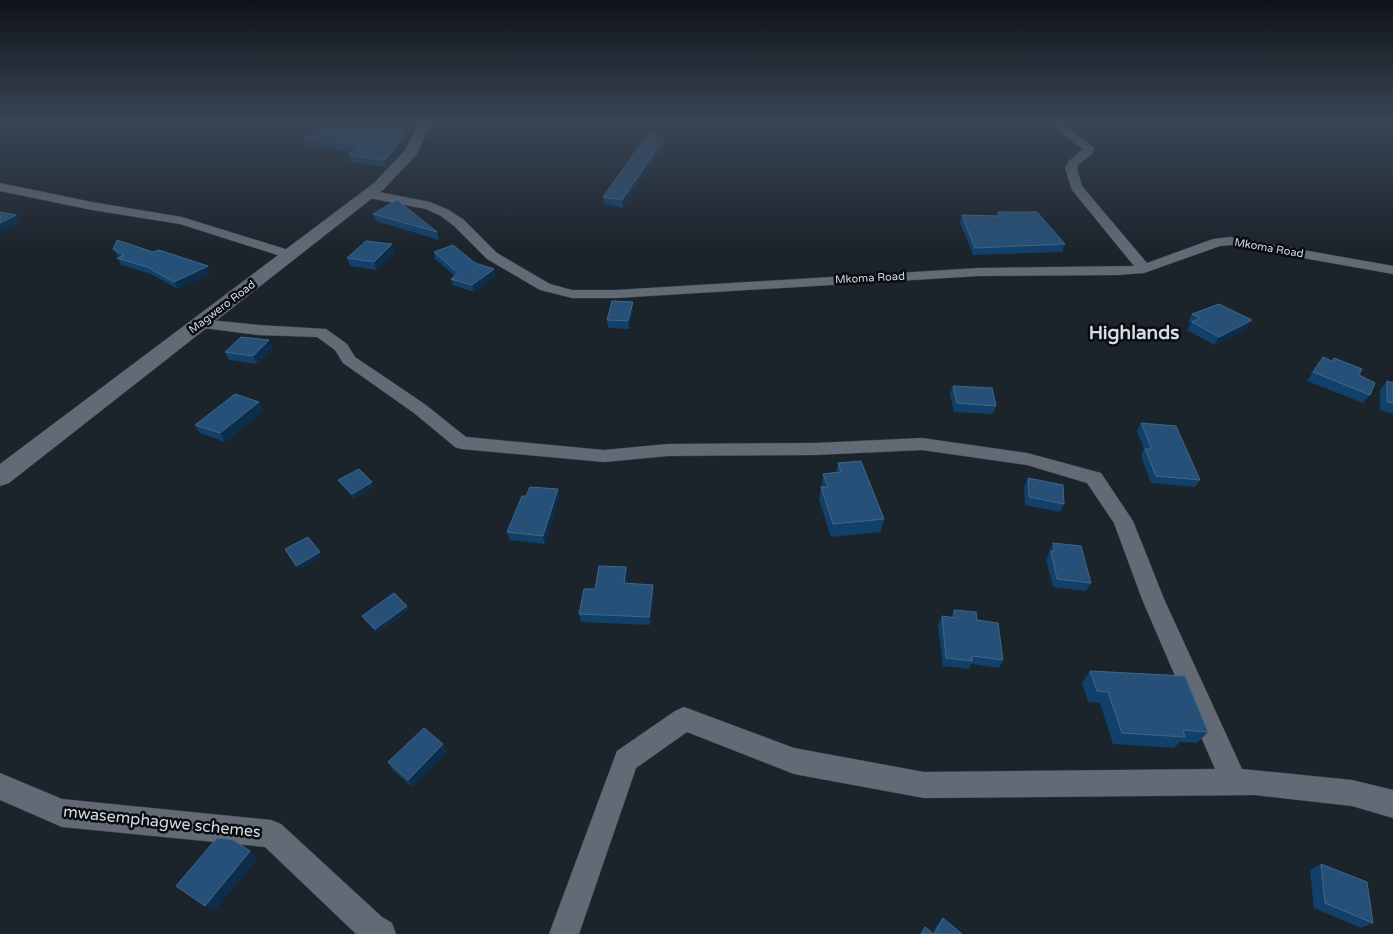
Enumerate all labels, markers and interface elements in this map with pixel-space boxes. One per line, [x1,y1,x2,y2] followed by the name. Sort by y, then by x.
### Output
[1233,236,1305,260] street label: Mkoma Road
[835,270,905,286] street label: Mkoma Road
[186,278,258,336] street label: Magwero Road
[1089,322,1179,345] district label: Highlands
[62,802,262,842] street label: mwasemphagwe schemes

